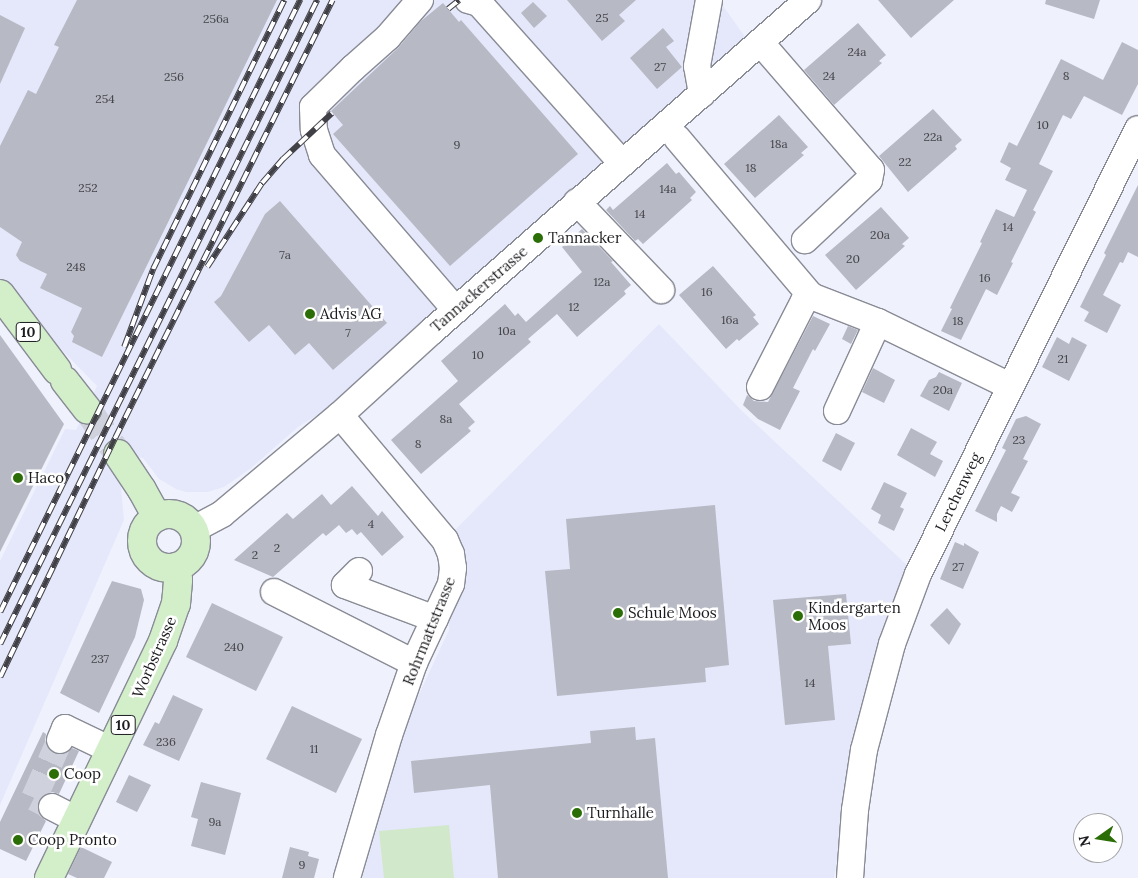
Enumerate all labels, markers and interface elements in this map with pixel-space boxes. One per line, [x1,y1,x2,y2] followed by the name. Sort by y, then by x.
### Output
[596,11,608,25] house number: 25
[203,12,229,26] house number: 256a
[848,45,866,59] house number: 24a
[654,60,666,74] house number: 27
[823,69,835,83] house number: 24
[1063,69,1069,83] house number: 8
[164,70,184,84] house number: 256
[95,92,115,106] house number: 254
[1037,118,1049,132] house number: 10
[923,130,943,144] house number: 22a
[770,137,788,151] house number: 18a
[454,138,460,152] house number: 9
[899,155,911,169] house number: 22
[745,161,757,175] house number: 18
[78,181,98,195] house number: 252
[659,182,677,196] house number: 14a
[635,207,645,221] house number: 14
[1003,220,1013,234] house number: 14
[870,228,890,242] house number: 20a
[548,229,621,247] place label: Tannacker
[532,232,544,244] marker: Tannacker
[427,242,531,336] street label: Tannackerstrasse
[279,248,291,262] house number: 7a
[846,252,860,266] house number: 20
[66,260,86,274] house number: 248
[979,271,991,285] house number: 16
[593,275,611,289] house number: 12a
[701,285,713,299] house number: 16
[569,300,579,314] house number: 12
[320,305,382,323] place label: Advis AG
[304,308,316,320] marker: Advis AG
[721,313,739,327] house number: 16a
[952,314,964,328] house number: 18
[15,321,40,344] road number: 10
[498,324,516,338] house number: 10a
[345,326,351,340] house number: 7
[472,348,484,362] house number: 10
[1058,352,1068,366] house number: 21
[933,383,953,397] house number: 20a
[440,412,452,426] house number: 8a
[1013,433,1025,447] house number: 23
[415,437,421,451] house number: 8
[931,450,985,534] street label: Lerchenweg
[28,469,64,487] place label: Haco
[12,472,24,484] marker: Haco
[368,517,374,531] house number: 4
[274,541,280,555] house number: 2
[252,548,258,562] house number: 2
[952,560,964,574] house number: 27
[399,574,459,688] street label: Rohrmattstrasse
[808,598,901,633] place label: Kindergarten Moos
[628,604,717,622] place label: Schule Moos
[612,607,624,619] marker: Schule Moos
[792,610,804,622] marker: Kindergarten Moos
[128,614,180,700] street label: Worbstrasse
[224,640,244,654] house number: 240
[91,652,109,666] house number: 237
[805,676,815,690] house number: 14
[110,714,136,736] road number: 10
[156,735,176,749] house number: 236
[310,742,318,756] house number: 11
[64,765,101,783] place label: Coop
[48,768,60,780] marker: Coop
[587,804,654,822] place label: Turnhalle
[571,807,583,819] marker: Turnhalle
[1073,813,1123,863] north arrow
[208,815,222,829] house number: 9a
[28,831,117,849] place label: Coop Pronto
[12,834,24,846] marker: Coop Pronto
[1074,834,1094,848] text: N
[299,858,305,872] house number: 9

